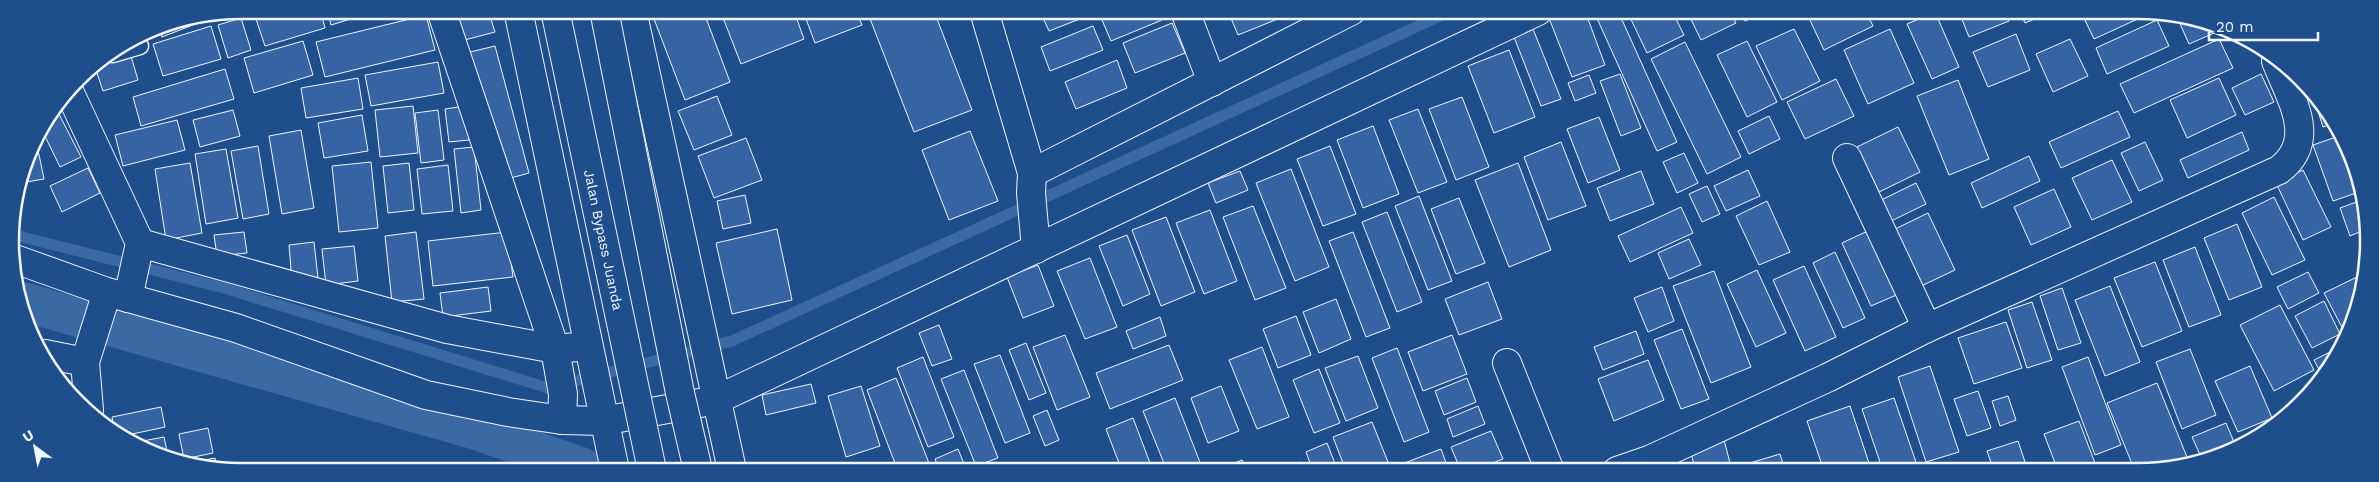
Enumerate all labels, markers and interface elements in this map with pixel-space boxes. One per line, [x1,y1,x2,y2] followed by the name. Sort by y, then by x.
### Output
[2209,10,2318,42] scale bar
[2216,18,2254,36] text: 20 m
[581,168,626,312] street label: Jalan Bypass Juanda
[10,422,60,472] north arrow
[20,427,37,445] text: U

